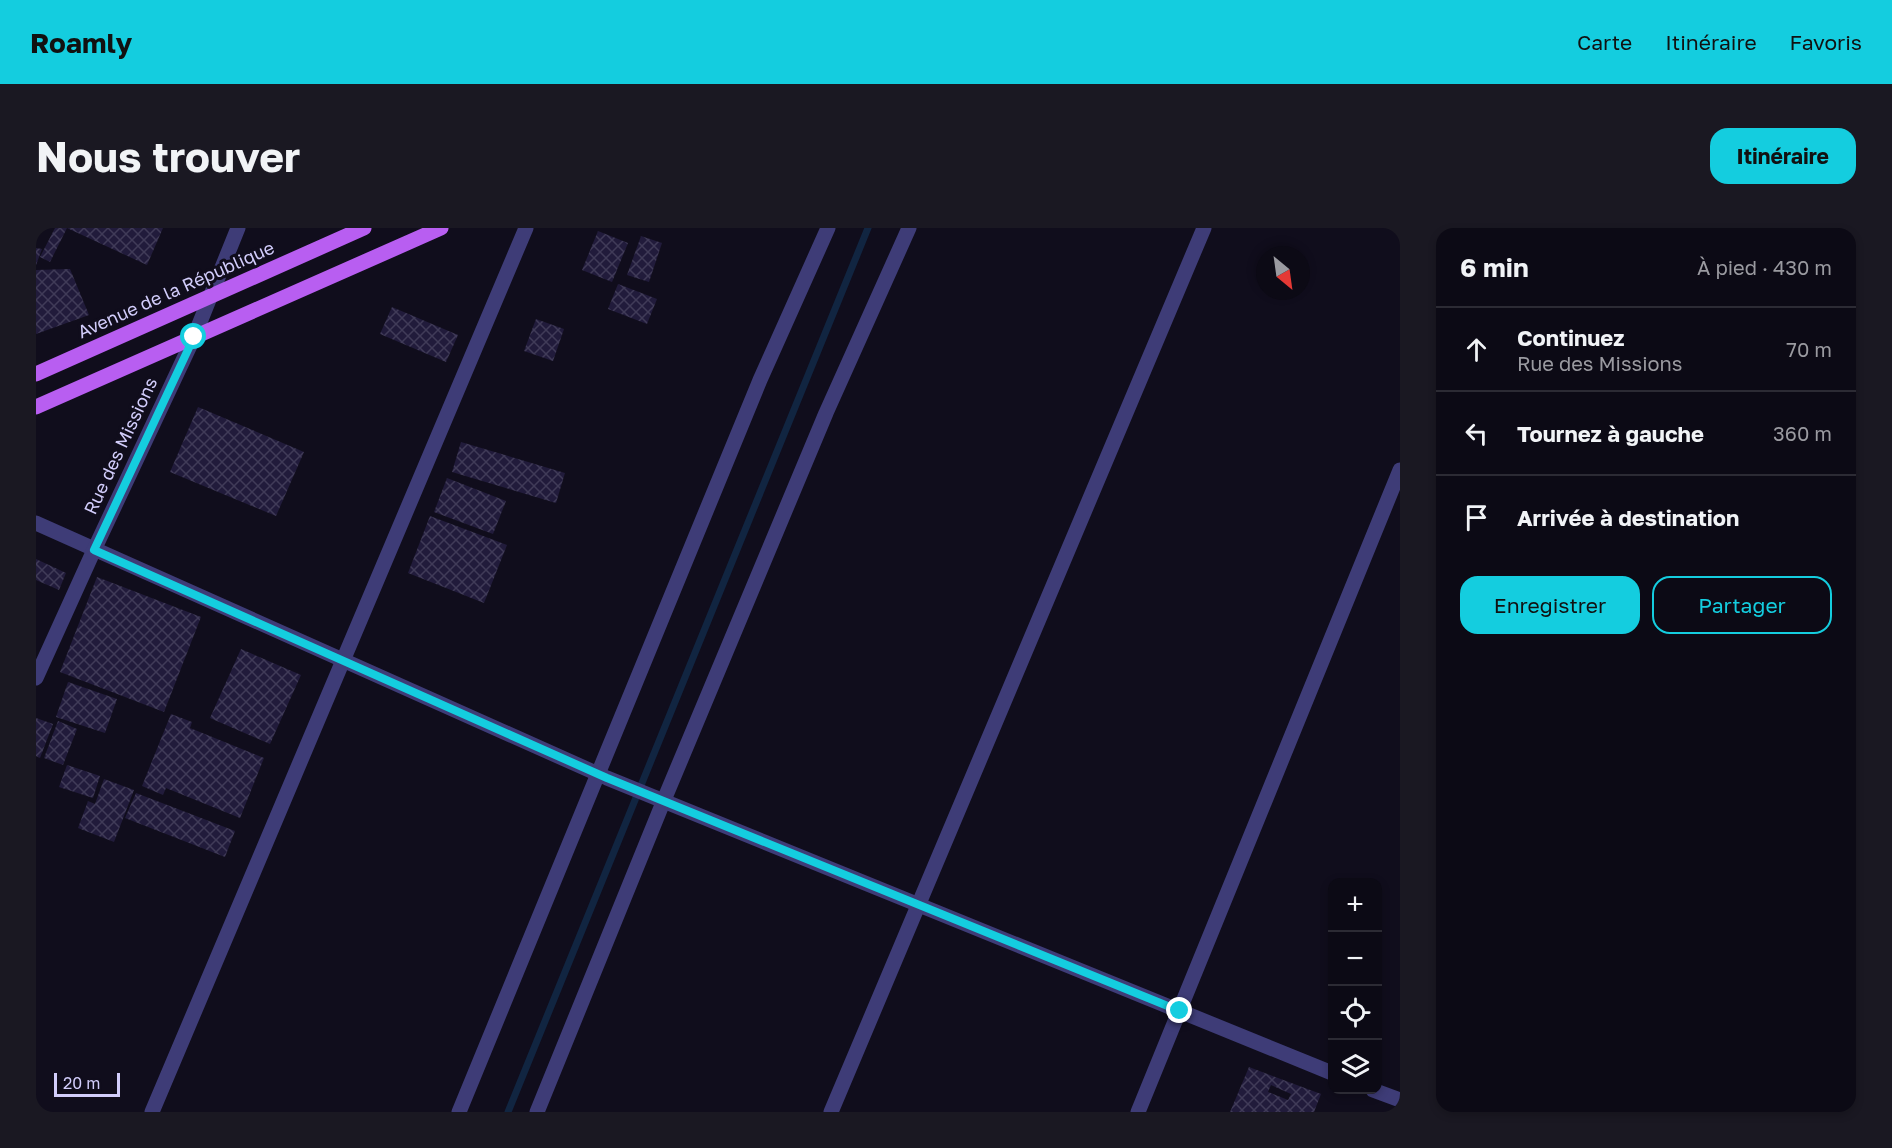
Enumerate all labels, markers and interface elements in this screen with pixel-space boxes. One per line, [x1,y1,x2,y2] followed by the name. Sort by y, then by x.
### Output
[30,26,132,59] text: Roamly
[1577,29,1632,55] text: Carte
[1665,29,1757,55] text: Itinéraire
[1790,29,1862,55] text: Favoris
[1710,128,1856,184] button: Itinéraire
[36,131,300,181] text: Nous trouver
[74,236,277,342] street label: Avenue de la République
[1256,246,1310,300] north arrow
[1460,252,1529,283] text: 6 min
[1697,255,1832,279] text: À pied · 430 m
[180,323,206,349] route start
[1517,324,1624,351] text: Continuez
[1460,333,1493,366] icon: ahead
[1786,337,1832,361] text: 70 m
[1517,351,1682,375] text: Rue des Missions
[79,373,162,518] street label: Rue des Missions
[1460,417,1493,450] icon: left
[1517,420,1704,447] text: Tournez à gauche
[1773,421,1832,445] text: 360 m
[1460,501,1493,534] icon: arrive
[1517,504,1739,531] text: Arrivée à destination
[1460,576,1640,634] button: Enregistrer
[1652,576,1832,634] button: Partager
[1328,878,1382,1094] map controls
[1328,878,1382,932] button: +
[1328,932,1382,986] button: −
[1328,986,1382,1040] button: locate
[1166,997,1192,1023] route end
[1328,1040,1382,1094] button: layers
[54,1070,120,1098] scale bar
[63,1073,100,1093] text: 20 m

